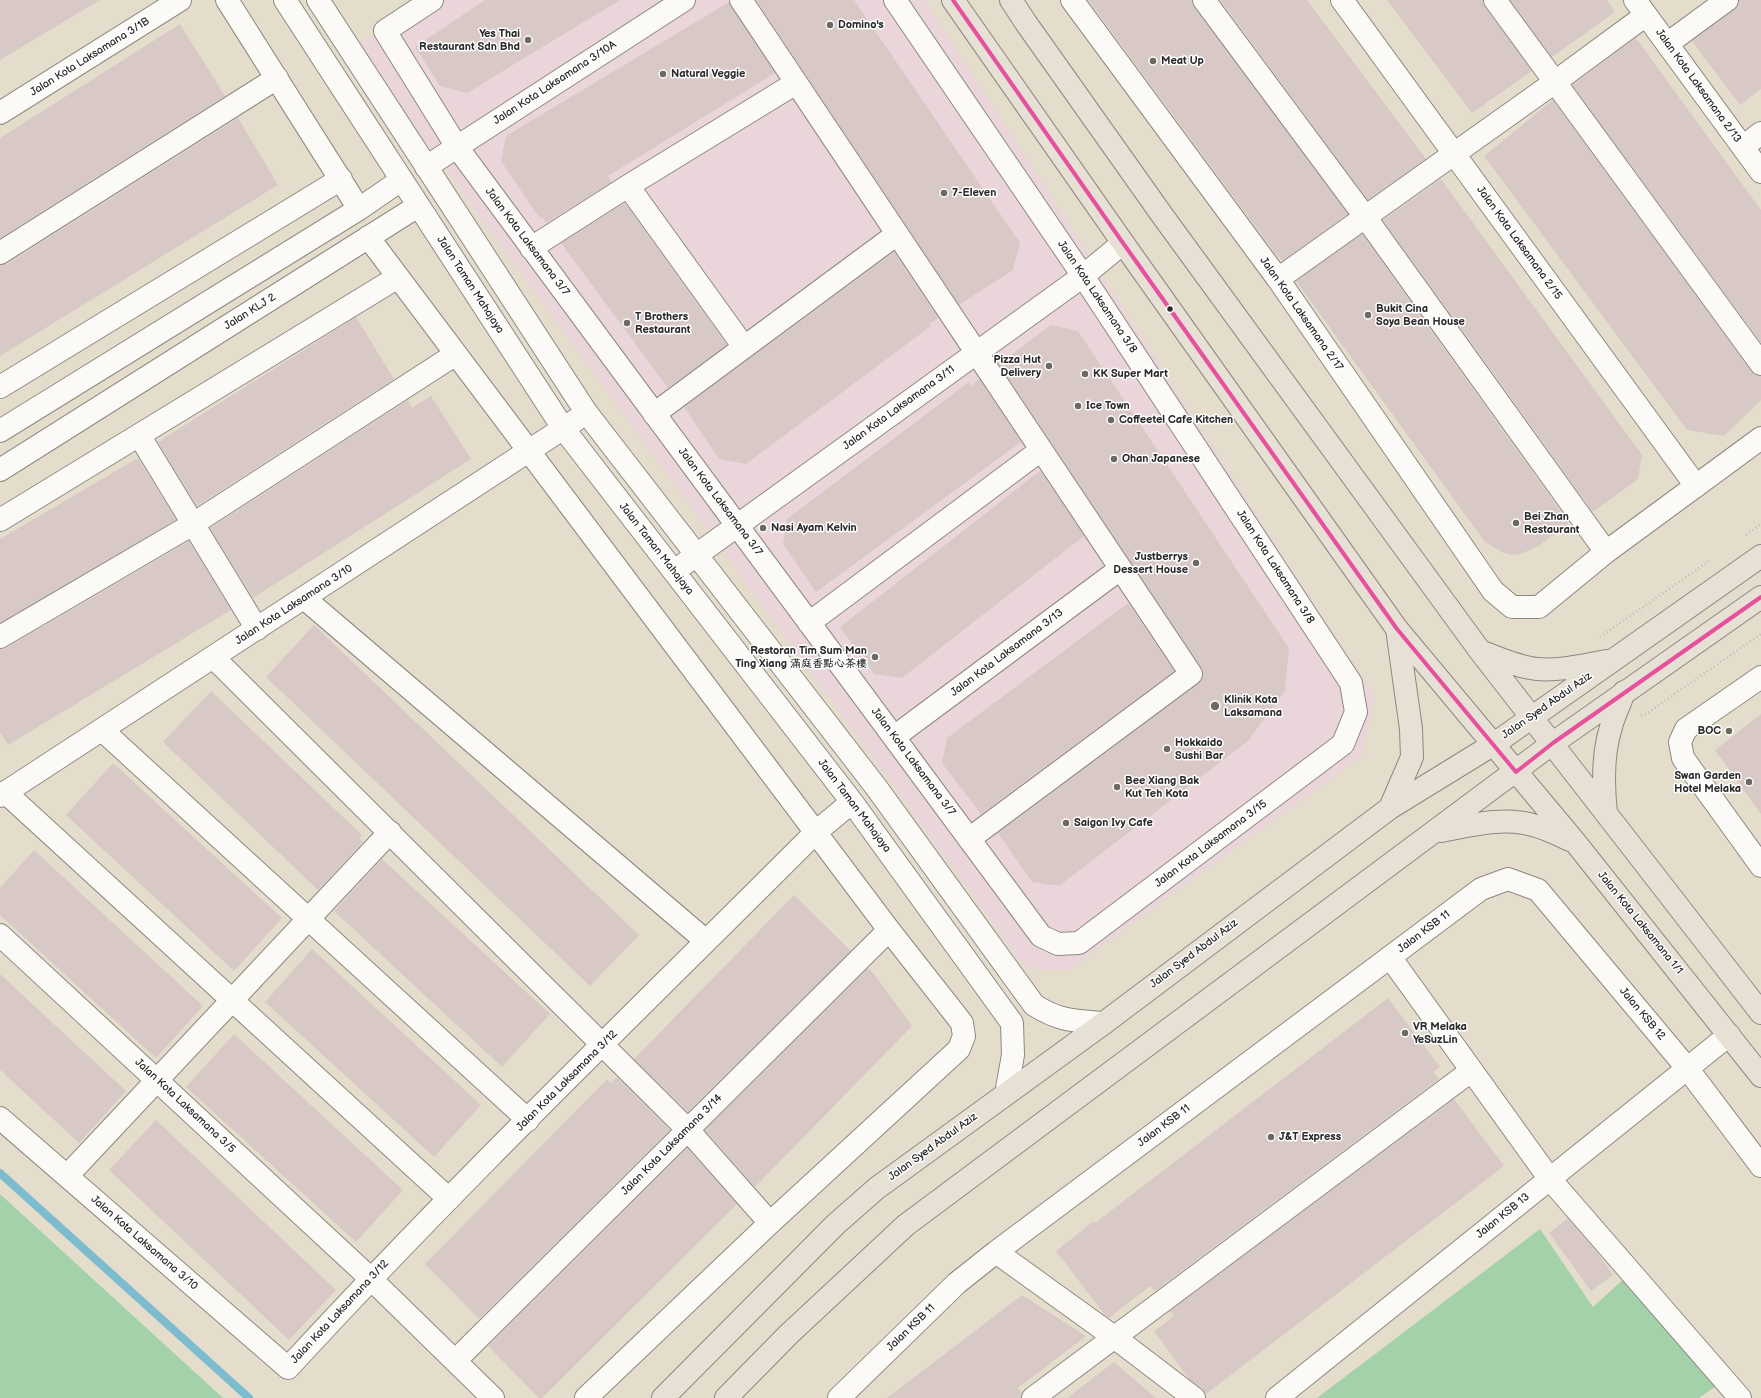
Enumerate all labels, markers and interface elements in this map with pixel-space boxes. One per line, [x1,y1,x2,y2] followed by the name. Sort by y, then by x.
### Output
[28,15,152,99] street label: Jalan Kota Laksamana 3/1B
[838,18,884,32] place label: Domino's
[825,20,835,30] marker: Domino's
[419,27,520,53] place label: Yes Thai Restaurant Sdn Bhd
[1652,27,1744,145] street label: Jalan Kota Laksamana 2/13
[523,35,533,45] marker: Yes Thai Restaurant Sdn Bhd
[491,38,619,128] street label: Jalan Kota Laksamana 3/10A
[1161,54,1204,68] place label: Meat Up
[1148,56,1158,66] marker: Meat Up
[671,67,745,81] place label: Natural Veggie
[658,69,668,79] marker: Natural Veggie
[1473,184,1565,302] street label: Jalan Kota Laksamana 2/15
[482,185,572,299] street label: Jalan Kota Laksamana 3/7
[952,186,996,200] place label: 7-Eleven
[939,188,949,198] marker: 7-Eleven
[434,234,506,336] street label: Jalan Taman Mahajaya
[1054,238,1140,356] street label: Jalan Kota Laksamana 3/8
[1257,255,1345,373] street label: Jalan Kota Laksamana 2/17
[222,291,278,333] street label: Jalan KLJ 2
[1376,302,1465,328] place label: Bukit Cina Soya Bean House
[1165,304,1175,314] unlabelled marker
[635,310,691,336] place label: T Brothers Restaurant
[1363,310,1373,320] marker: Bukit Cina Soya Bean House
[622,318,632,328] marker: T Brothers Restaurant
[994,353,1041,379] place label: Pizza Hut Delivery
[1044,361,1054,371] marker: Pizza Hut Delivery
[840,363,958,453] street label: Jalan Kota Laksamana 3/11
[1093,367,1168,381] place label: KK Super Mart
[1080,369,1090,379] marker: KK Super Mart
[1086,399,1130,413] place label: Ice Town
[1073,401,1083,411] marker: Ice Town
[1119,413,1233,427] place label: Coffeetel Cafe Kitchen
[1106,415,1116,425] marker: Coffeetel Cafe Kitchen
[675,445,765,559] street label: Jalan Kota Laksamana 3/7
[1122,452,1200,466] place label: Ohan Japanese
[1109,454,1119,464] marker: Ohan Japanese
[616,500,696,598] street label: Jalan Taman Mahajaya
[1233,508,1317,626] street label: Jalan Kota Laksamana 3/8
[1524,510,1580,536] place label: Bei Zhan Restaurant
[1511,518,1521,528] marker: Bei Zhan Restaurant
[771,521,857,535] place label: Nasi Ayam Kelvin
[758,523,768,533] marker: Nasi Ayam Kelvin
[1113,550,1188,576] place label: Justberrys Dessert House
[1191,558,1201,568] marker: Justberrys Dessert House
[233,562,355,648] street label: Jalan Kota Laksamana 3/10
[948,606,1066,700] street label: Jalan Kota Laksamana 3/13
[735,644,867,670] place label: Restoran Tim Sum Man Ting Xiang 滿庭香點心茶樓
[870,652,880,662] marker: Restoran Tim Sum Man Ting Xiang 滿庭香點心茶樓
[1499,670,1595,742] street label: Jalan Syed Abdul Aziz
[1224,693,1282,719] place label: Klinik Kota Laksamana
[1209,700,1221,712] marker: Klinik Kota Laksamana
[868,705,958,819] street label: Jalan Kota Laksamana 3/7
[1697,724,1721,738] place label: BOC
[1724,726,1734,736] marker: BOC
[1175,736,1223,762] place label: Hokkaido Sushi Bar
[1162,744,1172,754] marker: Hokkaido Sushi Bar
[815,757,893,855] street label: Jalan Taman Mahajaya
[1674,769,1741,795] place label: Swan Garden Hotel Melaka
[1125,774,1199,800] place label: Bee Xiang Bak Kut Teh Kota
[1744,777,1754,787] marker: Swan Garden Hotel Melaka
[1112,782,1122,792] marker: Bee Xiang Bak Kut Teh Kota
[1152,797,1270,891] street label: Jalan Kota Laksamana 3/15
[1074,816,1153,830] place label: Saigon Ivy Cafe
[1061,818,1071,828] marker: Saigon Ivy Cafe
[1594,869,1686,977] street label: Jalan Kota Laksamana 1/1
[1395,908,1453,956] street label: Jalan KSB 11
[1147,917,1241,991] street label: Jalan Syed Abdul Aziz
[1616,985,1668,1043] street label: Jalan KSB 12
[1413,1020,1467,1046] place label: VR Melaka YeSuzLin
[514,1028,620,1134] street label: Jalan Kota Laksamana 3/12
[1400,1028,1410,1038] marker: VR Melaka YeSuzLin
[132,1056,238,1156] street label: Jalan Kota Laksamana 3/5
[619,1092,725,1198] street label: Jalan Kota Laksamana 3/14
[1135,1102,1193,1150] street label: Jalan KSB 11
[886,1110,980,1184] street label: Jalan Syed Abdul Aziz
[1279,1130,1341,1144] place label: J&T Express
[1266,1132,1276,1142] marker: J&T Express
[1474,1190,1532,1242] street label: Jalan KSB 13
[88,1193,200,1293] street label: Jalan Kota Laksamana 3/10
[288,1257,392,1367] street label: Jalan Kota Laksamana 3/12
[884,1302,938,1354] street label: Jalan KSB 11

